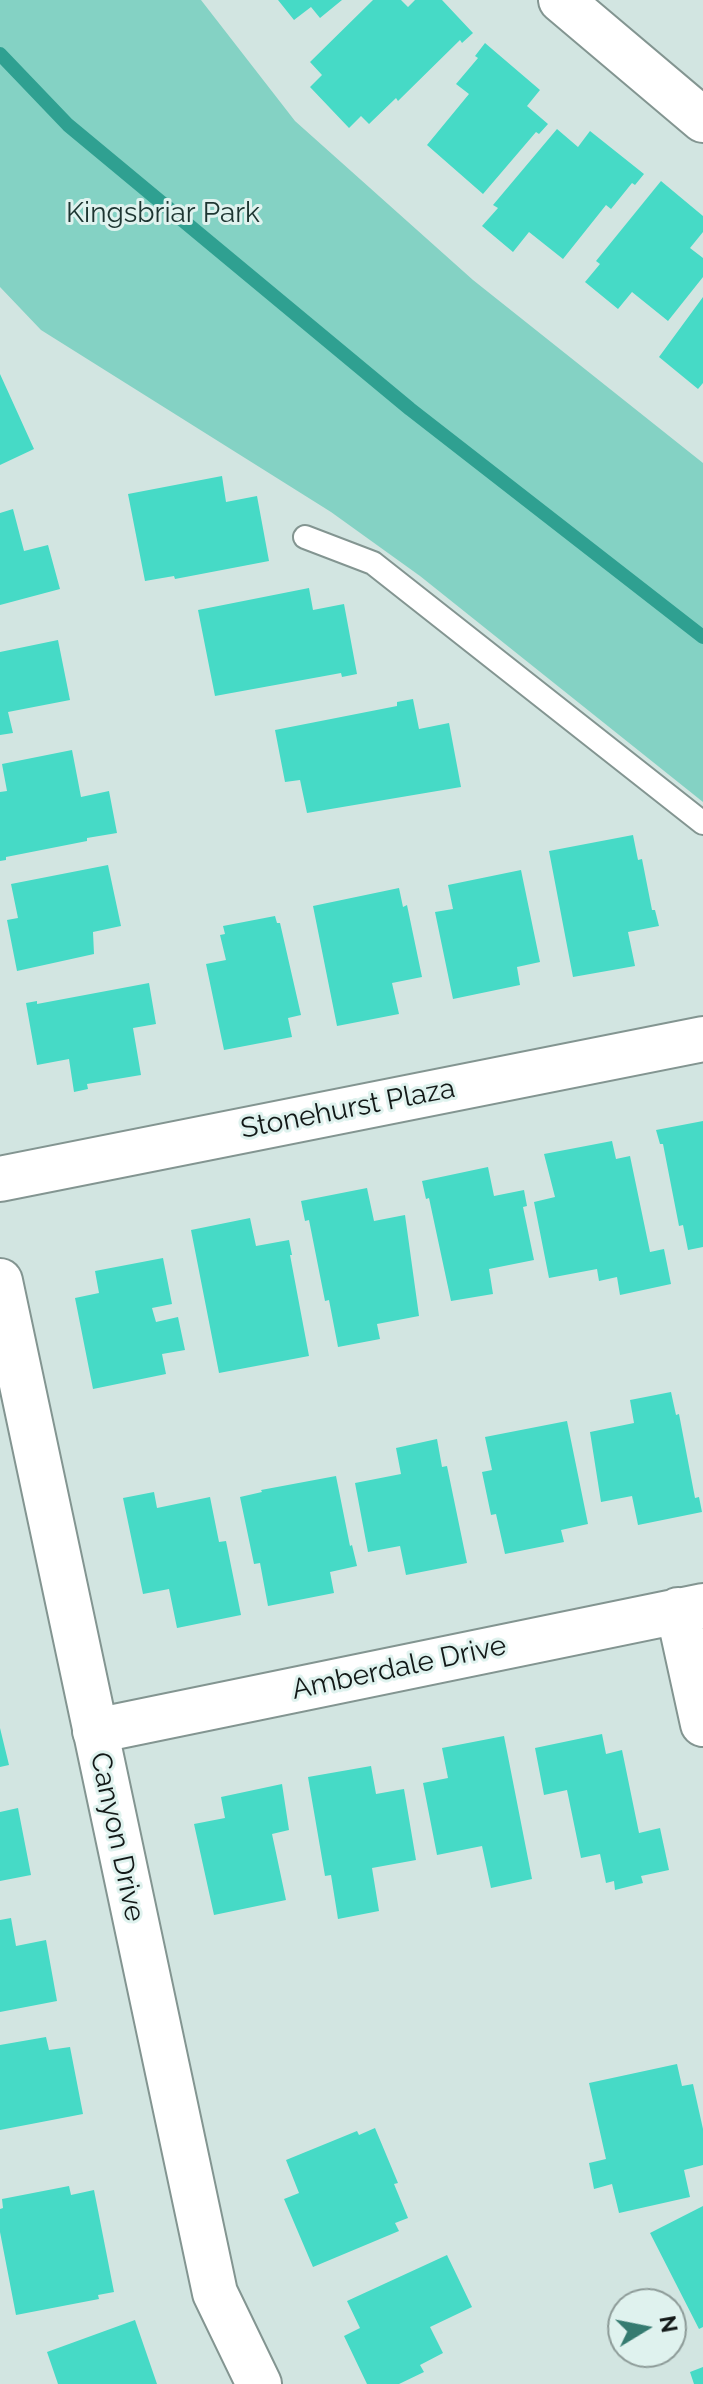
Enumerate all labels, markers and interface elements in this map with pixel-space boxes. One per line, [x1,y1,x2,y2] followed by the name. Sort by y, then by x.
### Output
[66,197,260,231] park label: Kingsbriar Park
[238,1072,458,1146] street label: Stonehurst Plaza
[289,1629,509,1707] street label: Amberdale Drive
[83,1749,151,1925] street label: Canyon Drive
[607,2288,687,2368] north arrow
[654,2314,683,2335] text: N

